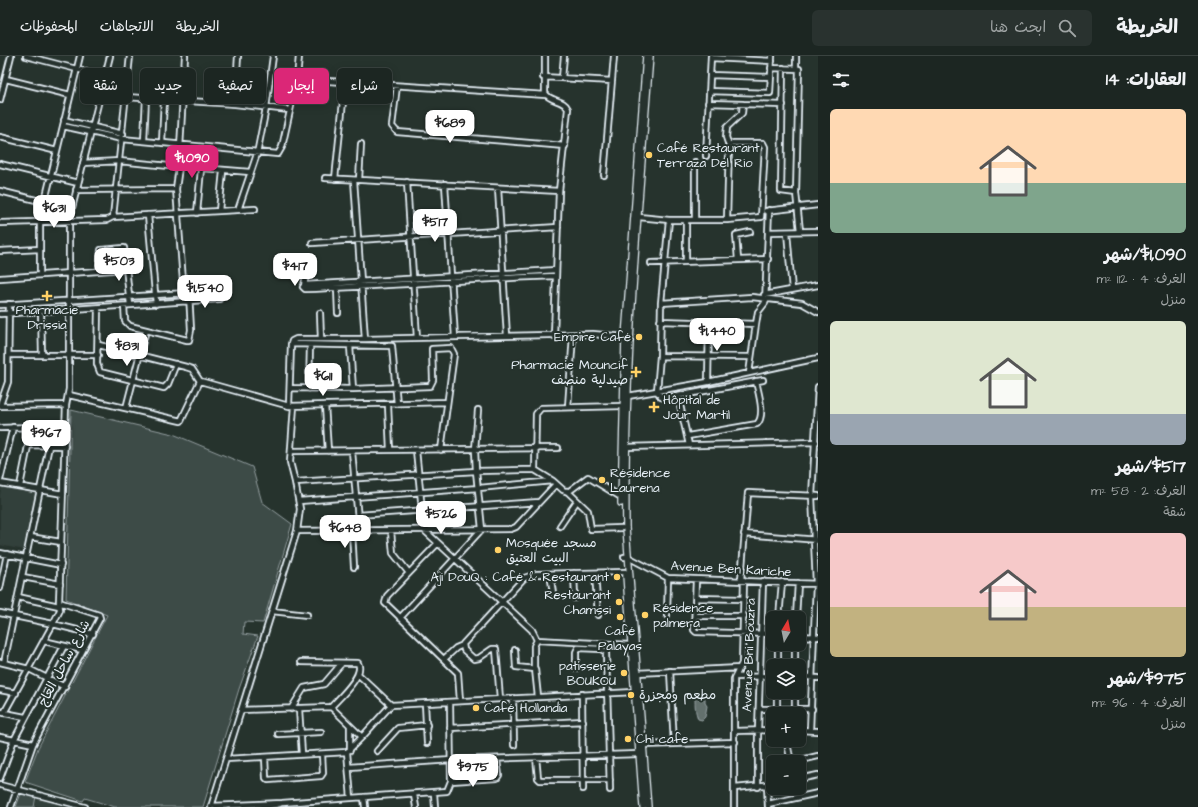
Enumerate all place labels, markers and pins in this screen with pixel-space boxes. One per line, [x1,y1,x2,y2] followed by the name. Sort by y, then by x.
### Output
[426,110,474,144] pin: $689
[657,139,760,172] place label: Café Restaurant Terraza Del Rio
[159,145,225,179] pin: $1,090
[644,150,654,160] marker: Café Restaurant Terraza Del Rio
[30,195,78,229] pin: $631
[411,209,459,243] pin: $517
[95,248,143,282] pin: $503
[271,253,319,287] pin: $417
[172,275,238,309] pin: $1,540
[42,291,52,301] marker: Pharmacie Drissia
[16,301,78,334] place label: Pharmacie Drissia
[684,318,750,352] pin: $1,440
[554,328,631,346] place label: Empire Café
[634,332,644,342] marker: Empire Café
[103,333,151,367] pin: $831
[511,356,628,389] place label: Pharmacie Mouncif صيدلية منصف
[299,363,347,397] pin: $611
[631,367,641,377] marker: Pharmacie Mouncif صيدلية منصف
[663,391,730,424] place label: Hôpital de Jour Martil
[648,401,660,413] marker: Hôpital de Jour Martil
[22,420,70,454] pin: $967
[610,464,670,497] place label: Résidence Laurena
[597,475,607,485] marker: Résidence Laurena
[417,501,465,535] pin: $526
[321,515,369,549] pin: $648
[506,534,597,567] place label: Mosquée مسجد البيت العتيق
[493,545,503,555] marker: Mosquée مسجد البيت العتيق
[430,568,610,586] place label: Aji DouQ : Café & Restaurant
[612,572,622,582] marker: Aji DouQ : Café & Restaurant
[544,586,612,619] place label: Restaurant Chamssi
[614,597,624,607] marker: Restaurant Chamssi
[653,599,713,632] place label: Résidence palmera
[640,610,650,620] marker: Résidence palmera
[615,612,625,622] marker: Café Palayas
[598,622,642,656] place label: Café Palayas
[559,657,616,690] place label: patisserie BOUKOU
[619,668,629,678] marker: patisserie BOUKOU
[639,686,716,705] place label: مطعم ومجزرة
[626,690,636,700] marker: مطعم ومجزرة
[484,699,568,717] place label: Café Hollandia
[471,703,481,713] marker: Café Hollandia
[636,730,688,748] place label: Chi cafe
[623,734,633,744] marker: Chi cafe
[449,754,497,788] pin: $975

